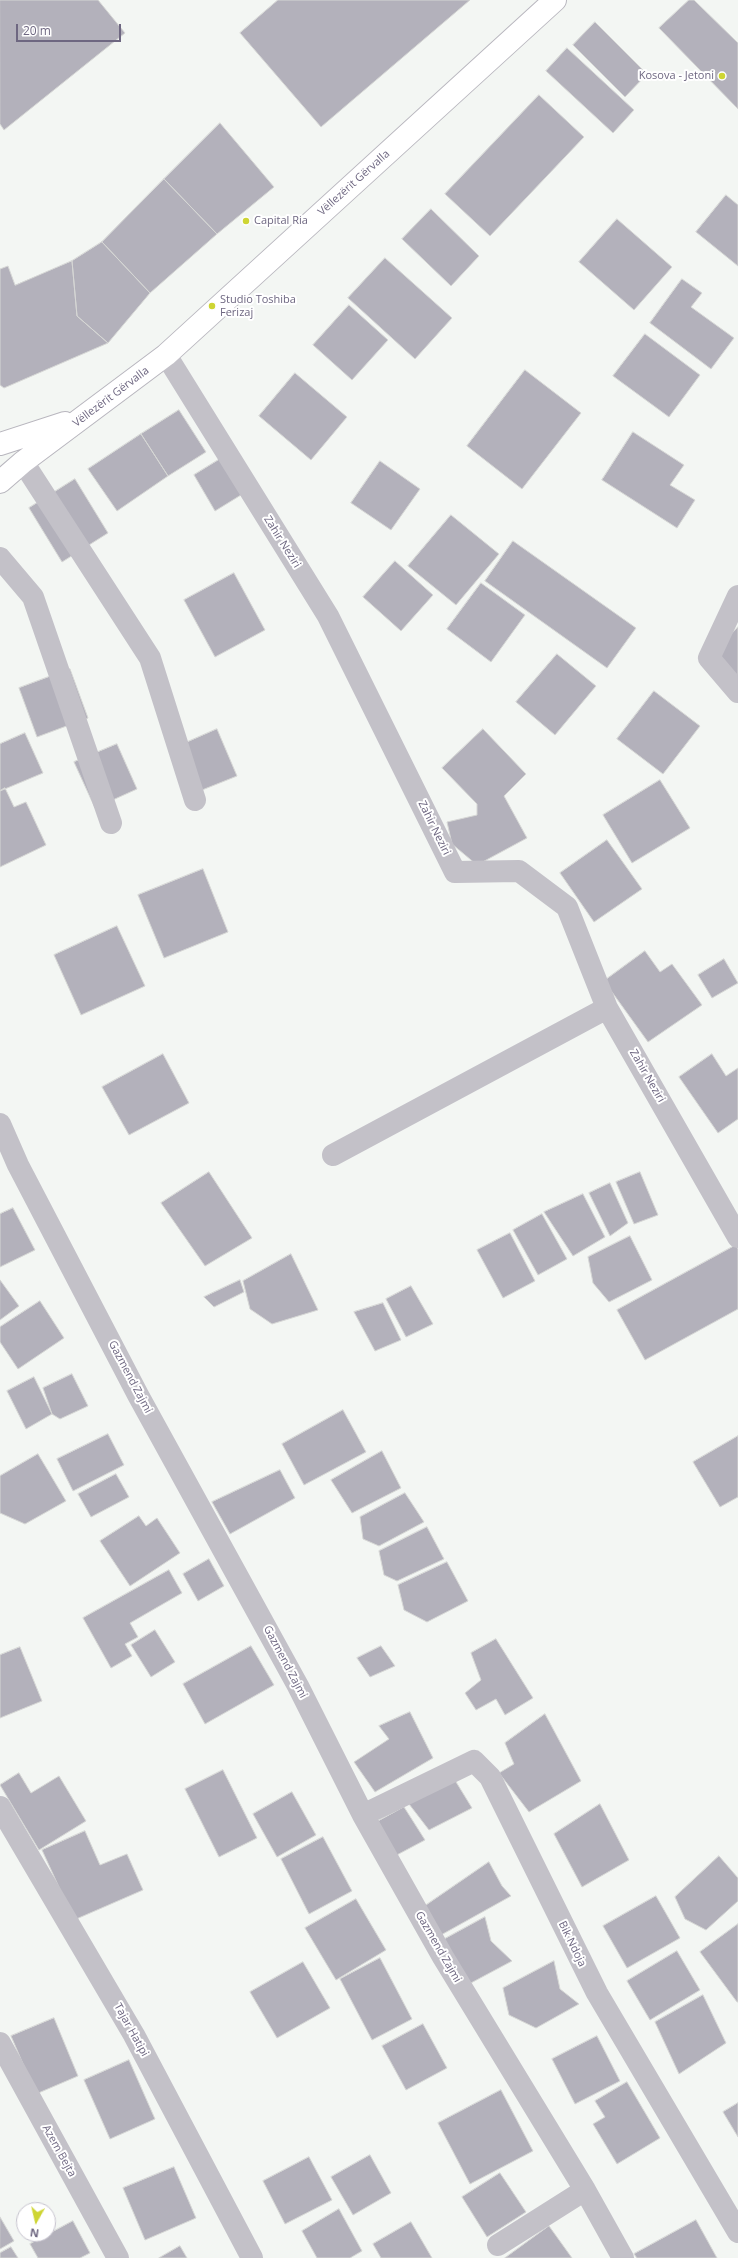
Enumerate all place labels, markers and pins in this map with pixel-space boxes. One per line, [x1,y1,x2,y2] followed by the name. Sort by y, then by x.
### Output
[639,69,714,83] place label: Kosova - Jetoni
[717,71,727,81] marker: Kosova - Jetoni
[254,214,308,228] place label: Capital Ria
[241,216,251,226] marker: Capital Ria
[220,293,296,319] place label: Studio Toshiba Ferizaj
[207,301,217,311] marker: Studio Toshiba Ferizaj

